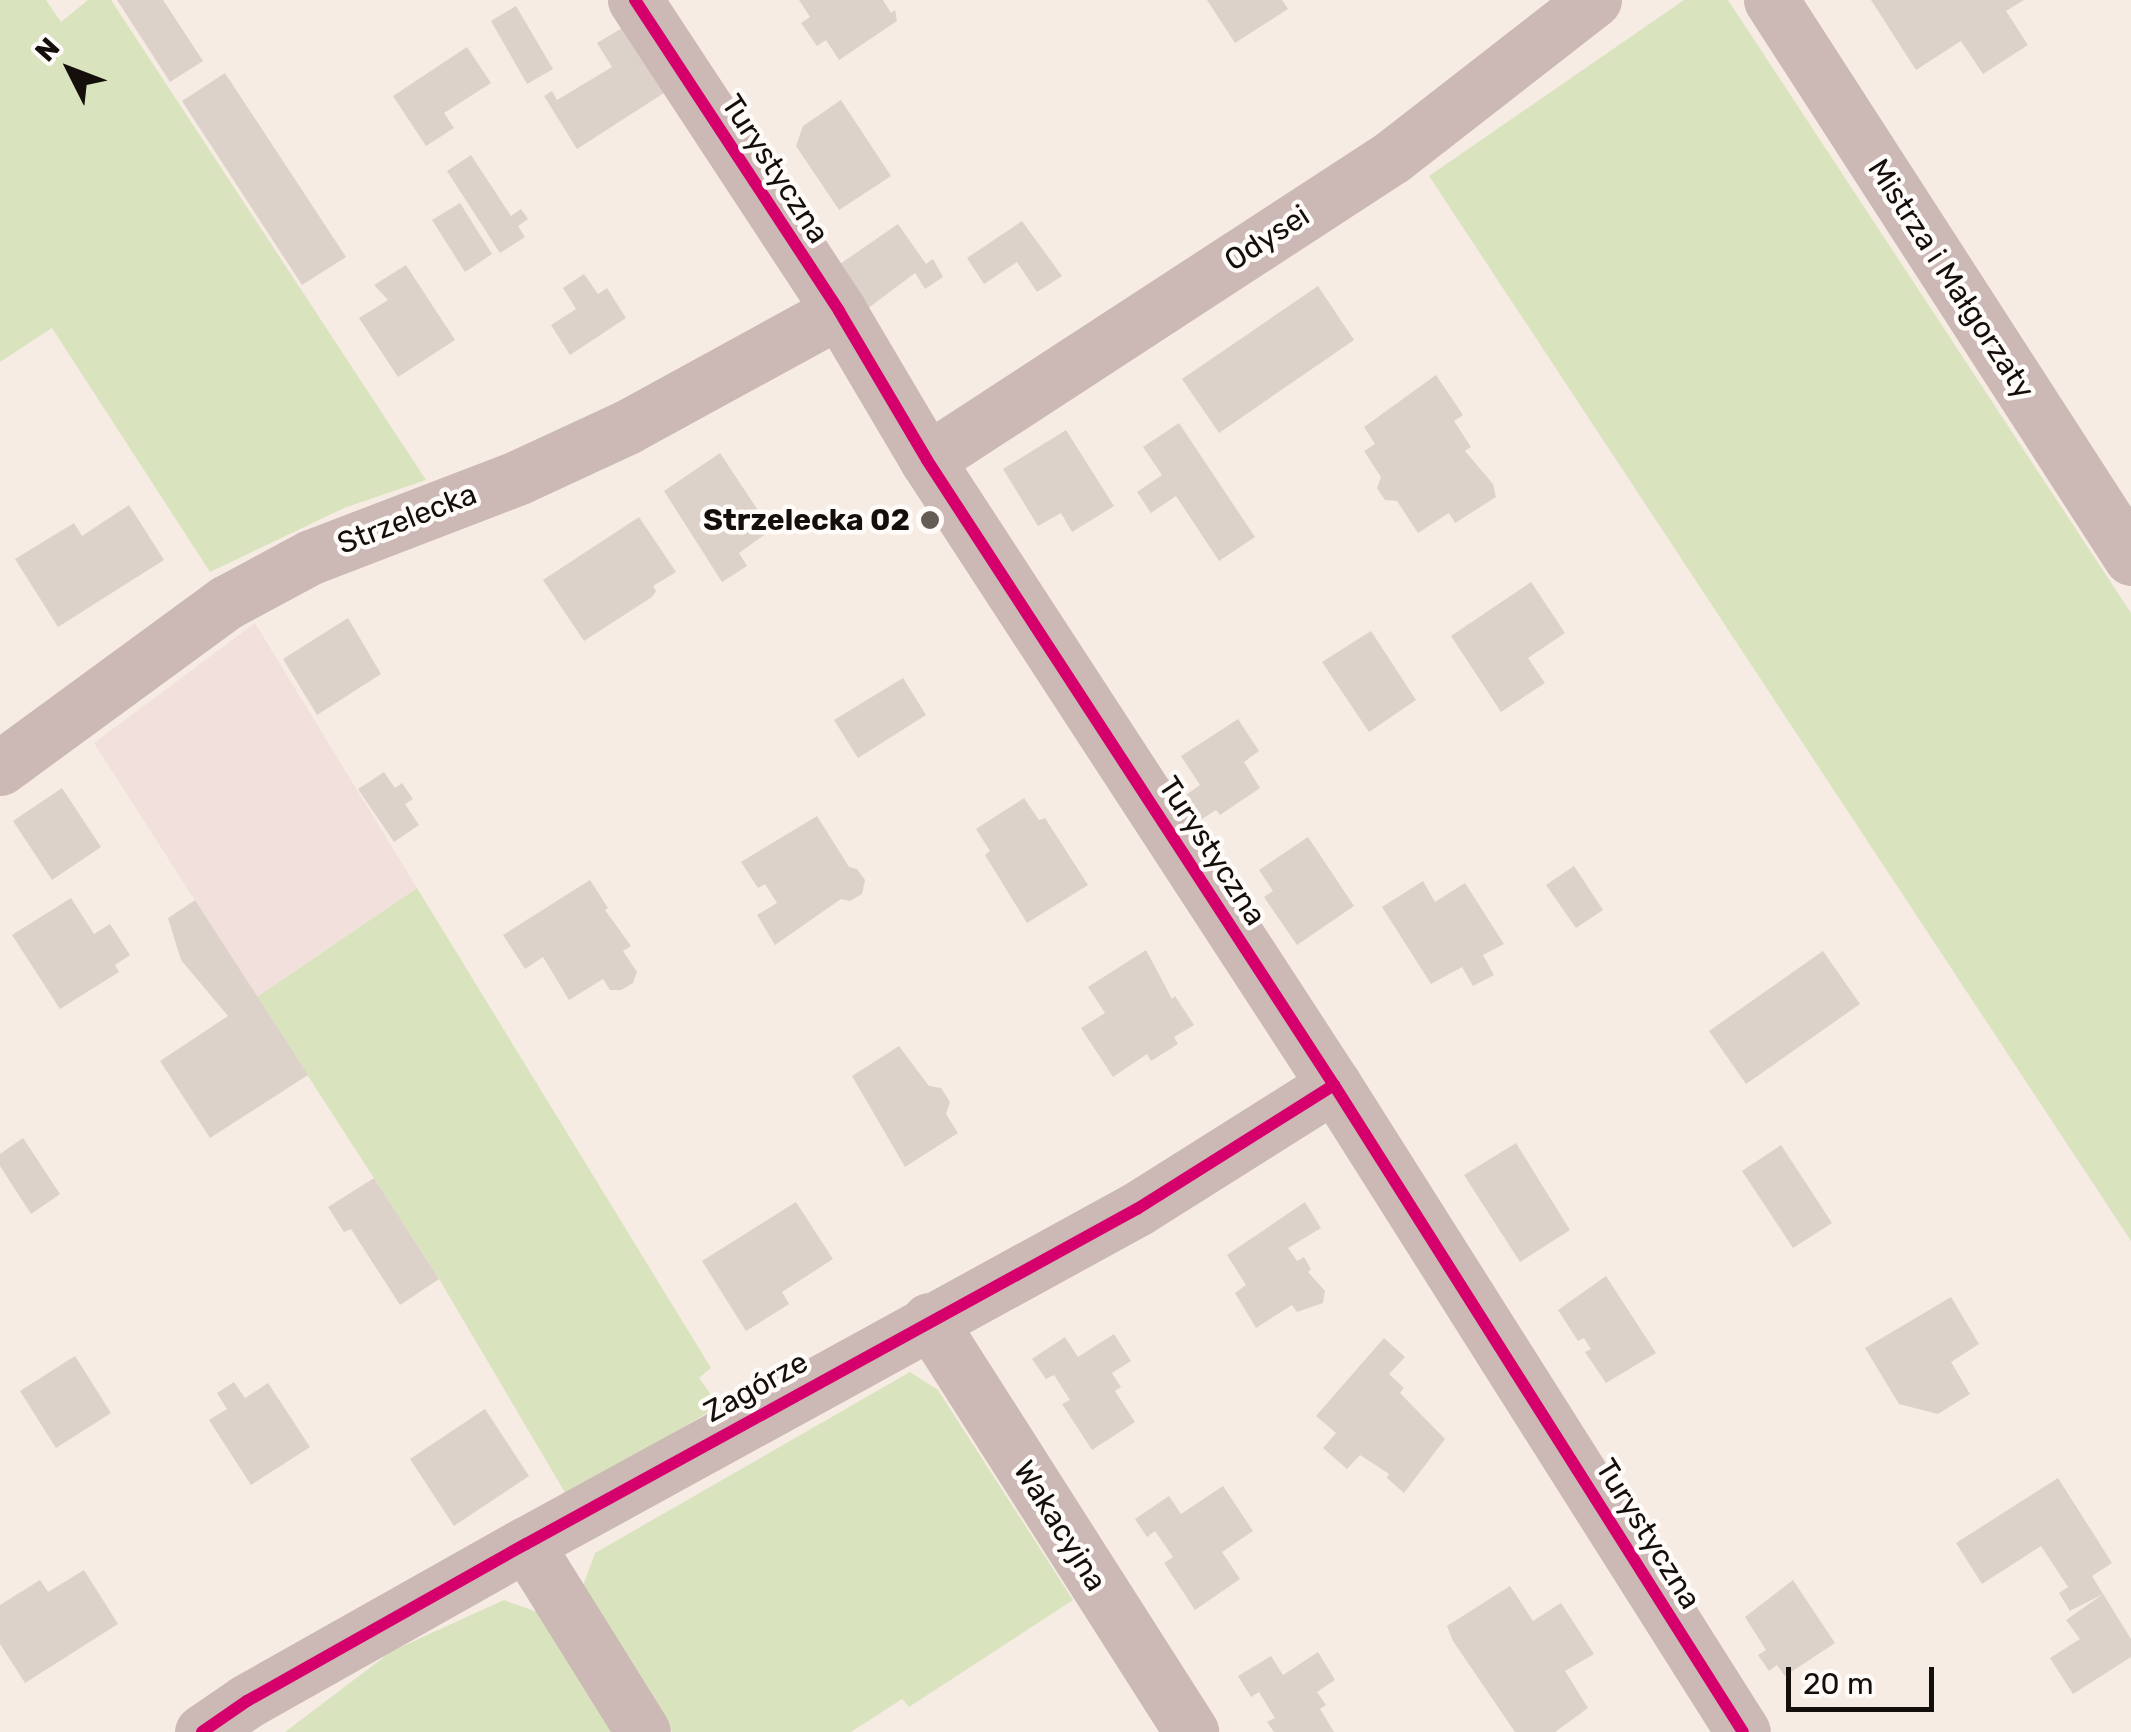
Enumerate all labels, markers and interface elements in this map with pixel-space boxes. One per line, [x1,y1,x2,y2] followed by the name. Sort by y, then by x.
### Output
[20,20,120,120] north arrow
[28,31,66,68] text: N
[714,88,836,250] street label: Turystyczna
[1860,152,2042,406] street label: Mistrza i Małgorzaty
[1218,197,1316,279] street label: Odysei
[332,476,482,562] street label: Strzelecka
[703,502,910,538] place label: Strzelecka 02
[919,509,941,531] marker: Strzelecka 02
[1151,770,1273,932] street label: Turystyczna
[698,1344,814,1430] street label: Zagórze
[1588,1452,1708,1616] street label: Turystyczna
[1006,1454,1114,1598] street label: Wakacyjna
[1791,1647,1938,1709] scale bar
[1803,1666,1874,1702] text: 20 m

